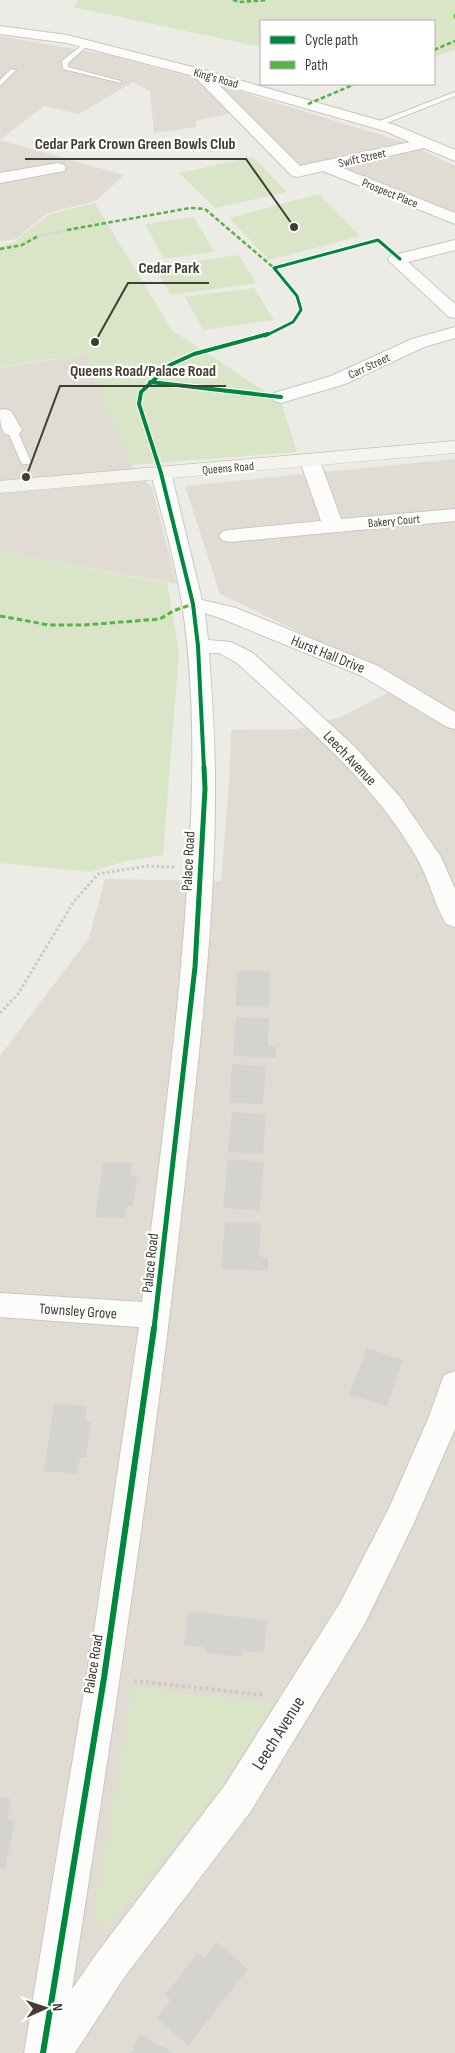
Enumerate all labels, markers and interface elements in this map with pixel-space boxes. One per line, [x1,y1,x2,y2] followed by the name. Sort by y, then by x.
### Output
[260,20,435,85] legend
[305,31,358,50] text: Cycle path
[305,56,328,75] text: Path
[192,65,240,92] street label: King's Road
[25,128,246,159] callout: Cedar Park Crown Green Bowls Club
[35,135,235,154] text: Cedar Park Crown Green Bowls Club
[337,146,388,171] street label: Swift Street
[360,175,420,212] street label: Prospect Place
[128,252,209,283] callout: Cedar Park
[138,259,200,278] text: Cedar Park
[346,350,393,383] street label: Carr Street
[60,355,226,386] callout: Queens Road/Palace Road
[70,362,216,381] text: Queens Road/Palace Road
[202,459,255,478] street label: Queens Road
[367,512,421,531] street label: Bakery Court
[288,631,367,678] street label: Hurst Hall Drive
[319,727,380,790] street label: Leech Avenue
[177,831,200,891] street label: Palace Road
[138,1232,163,1294] street label: Palace Road
[39,1299,117,1324] street label: Townsley Grove
[79,1633,108,1695] street label: Palace Road
[248,1693,309,1774] street label: Leech Avenue
[20,1983,70,2033] north arrow
[49,2003,66,2012] text: N

